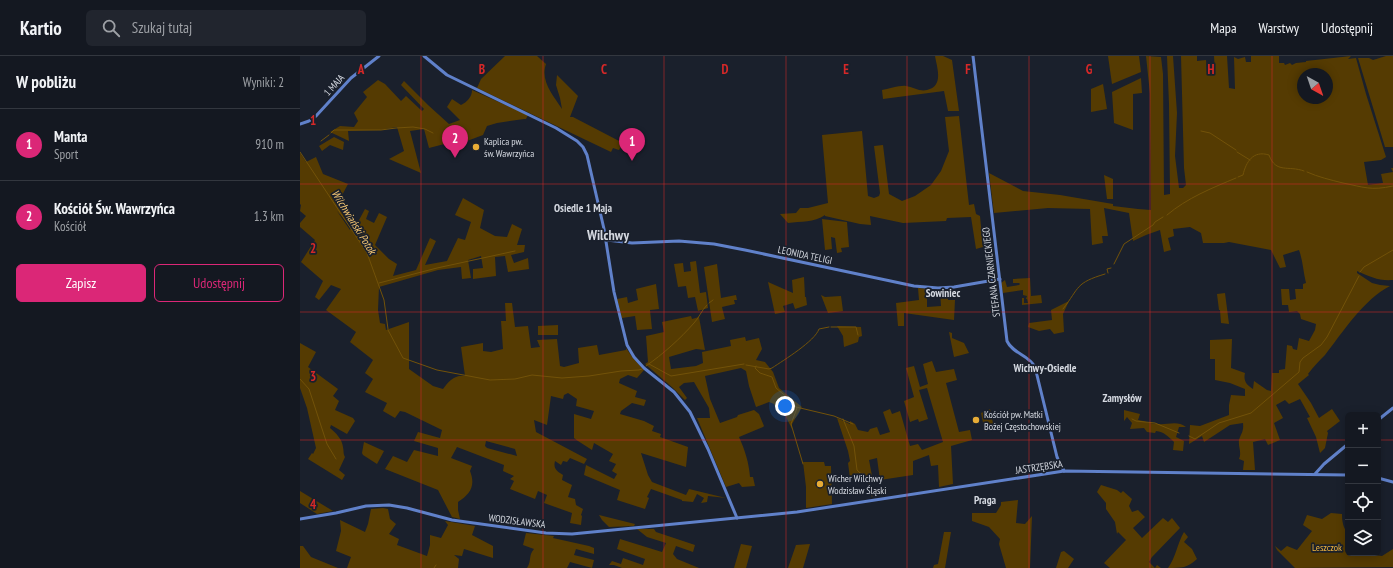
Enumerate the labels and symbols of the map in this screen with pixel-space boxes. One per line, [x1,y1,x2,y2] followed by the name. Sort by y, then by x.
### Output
[357,61,365,78] text: A
[479,61,485,78] text: B
[601,61,607,78] text: C
[722,61,729,78] text: D
[843,61,849,78] text: E
[965,61,971,78] text: F
[1086,61,1093,78] text: G
[1208,61,1215,78] text: H
[1297,68,1333,104] north arrow
[321,71,347,99] street label: 1 MAJA
[310,112,316,129] text: 1
[442,125,468,158] pin: 2
[619,128,645,161] pin: 1
[484,135,534,160] place label: Kaplica pw. św. Wawrzyńca
[471,142,481,152] marker: Kaplica pw. św. Wawrzyńca
[329,187,380,258] water label: Wilchwiański Potok
[554,201,612,215] district label: Osiedle 1 Maja
[586,226,629,244] district label: Wilchwy
[979,226,1003,318] street label: STEFANA CZARNIECKIEGO
[310,240,316,257] text: 2
[777,243,833,267] street label: LEONIDA TELIGI
[926,286,960,300] district label: Sowiniec
[1012,361,1077,375] district label: Wichwy-Osiedle
[310,368,316,385] text: 3
[1102,391,1142,405] district label: Zamysłów
[775,396,795,416] your location
[984,408,1061,433] place label: Kościół pw. Matki Bożej Częstochowskiej
[971,415,981,425] marker: Kościół pw. Matki Bożej Częstochowskiej
[1014,457,1064,477] street label: JASTRZĘBSKA
[828,472,886,497] place label: Wicher Wilchwy Wodzisław Śląski
[815,479,825,489] marker: Wicher Wilchwy Wodzisław Śląski
[974,493,997,507] district label: Praga
[310,496,317,513] text: 4
[488,511,546,531] street label: WODZISŁAWSKA
[1312,541,1342,554] park label: Leszczok

